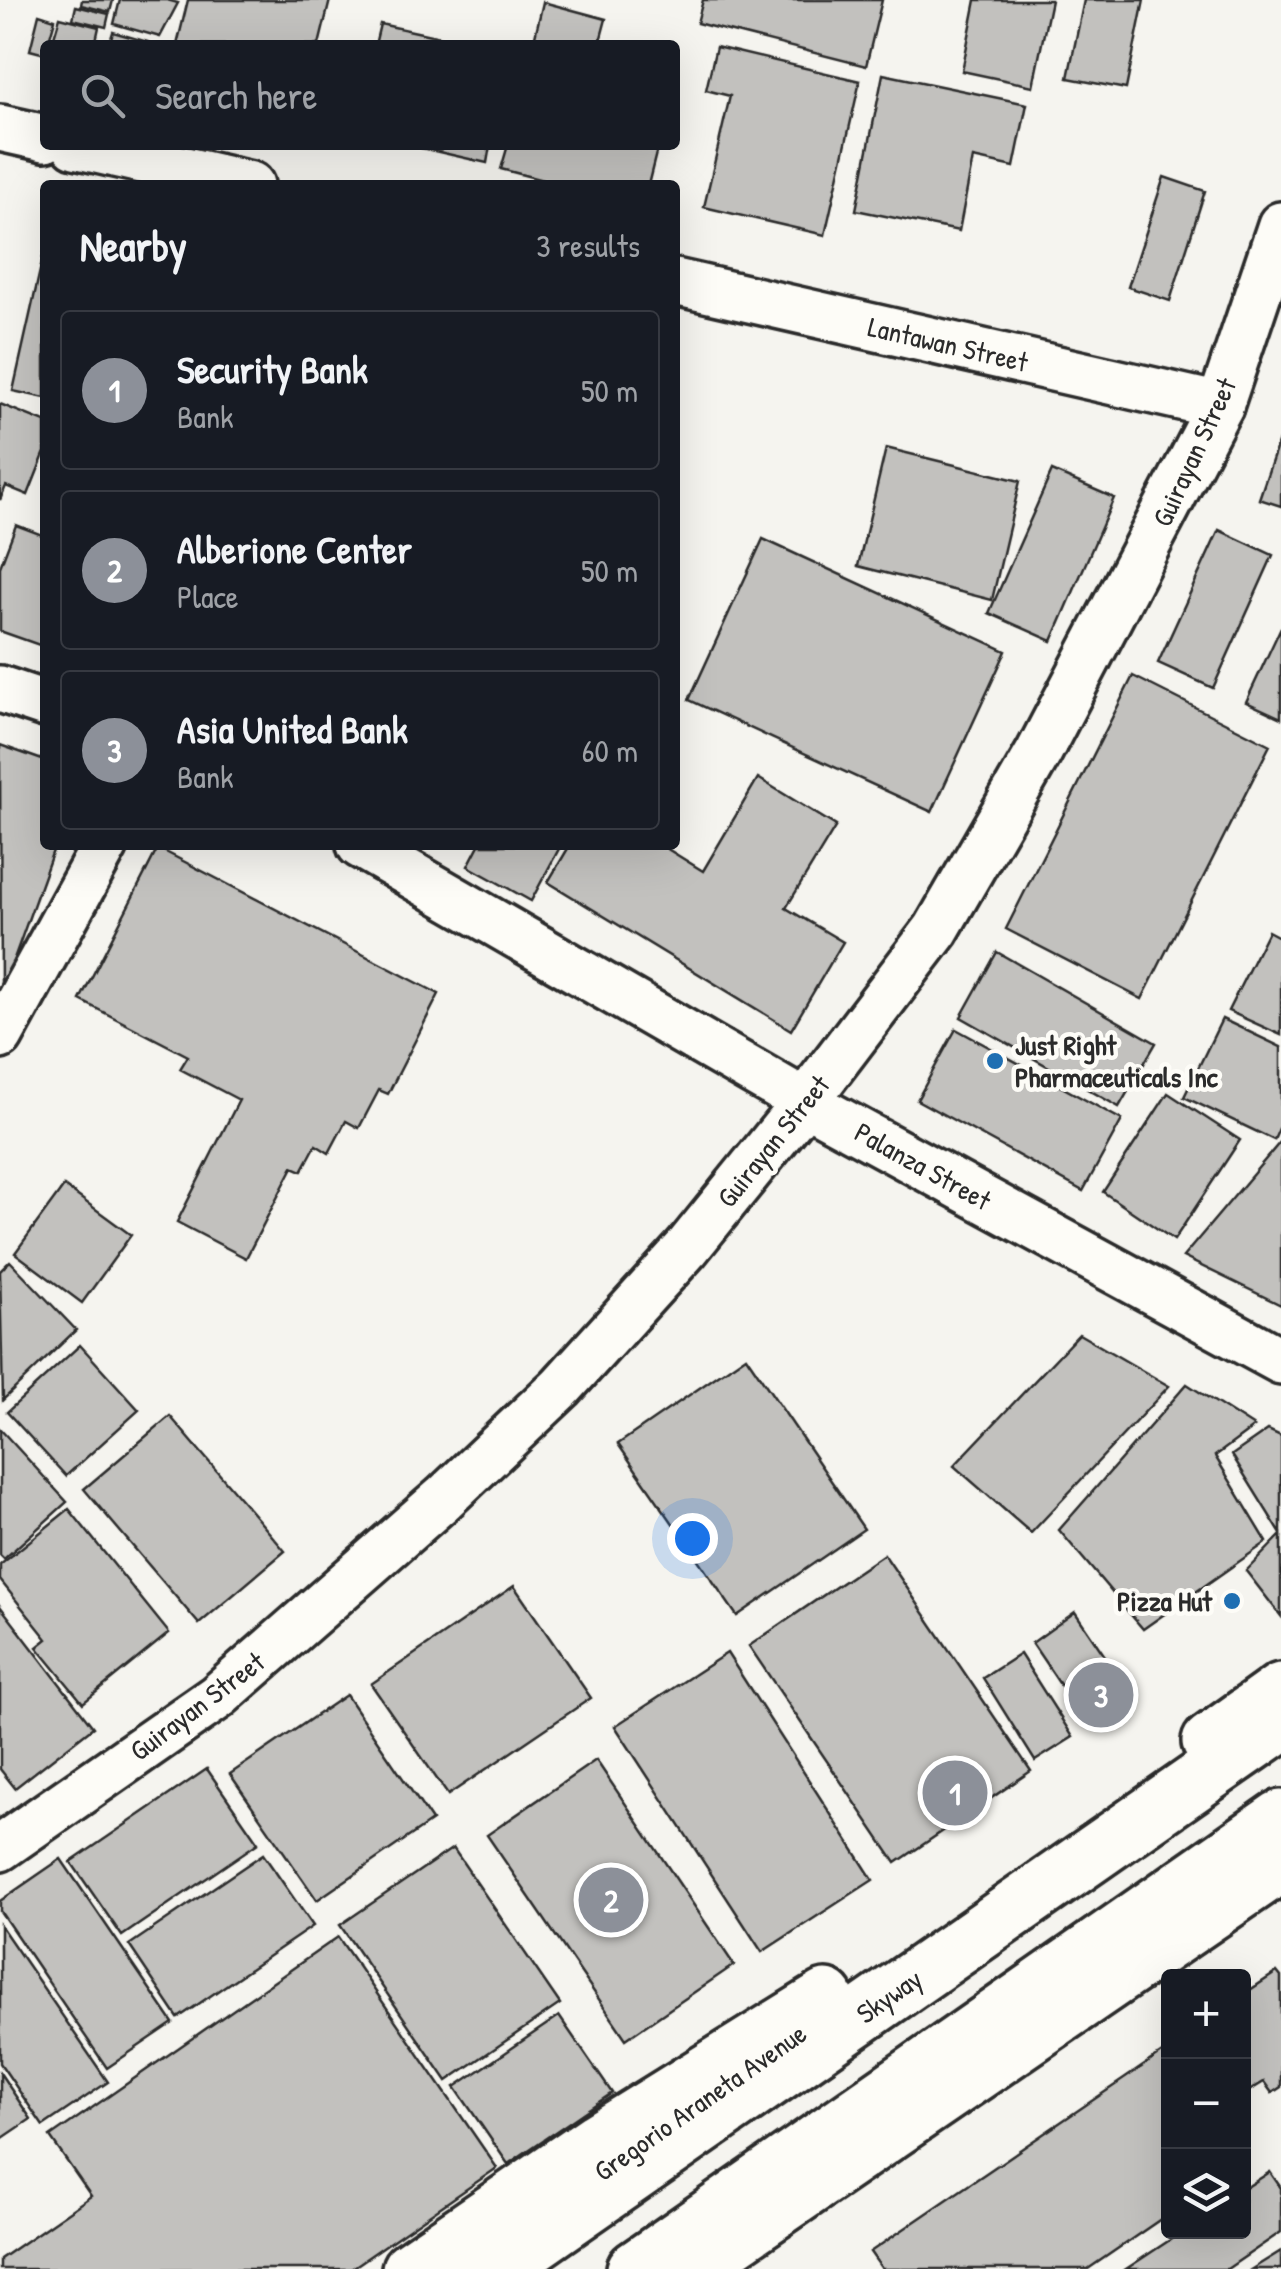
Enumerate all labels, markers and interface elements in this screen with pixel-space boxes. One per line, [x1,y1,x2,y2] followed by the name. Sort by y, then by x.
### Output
[40,40,680,150] search box
[75,68,130,123] icon: search
[155,69,317,121] text: Search here
[80,217,187,274] text: Nearby
[536,224,640,267] text: 3 results
[864,307,1032,381] street label: Lantawan Street
[177,343,368,395] text: Security Bank
[109,369,120,412] text: 1
[581,369,638,412] text: 50 m
[1143,371,1245,532] street label: Guirayan Street
[177,395,234,438] text: Bank
[177,523,412,575] text: Alberione Center
[107,549,122,592] text: 2
[581,549,638,592] text: 50 m
[177,575,239,618] text: Place
[177,703,408,755] text: Asia United Bank
[107,729,122,772] text: 3
[582,729,638,772] text: 60 m
[177,755,234,798] text: Bank
[1015,1026,1219,1096] place label: Just Right Pharmaceuticals Inc
[984,1050,1006,1072] marker: Just Right Pharmaceuticals Inc
[708,1067,838,1215] street label: Guirayan Street
[848,1113,998,1219] street label: Palanza Street
[667,1513,718,1564] your location
[1117,1582,1213,1620] place label: Pizza Hut
[1221,1590,1243,1612] marker: Pizza Hut
[122,1643,273,1769] street label: Guirayan Street
[1068,1658,1134,1732] pin: 3
[922,1756,988,1830] pin: 1
[578,1862,644,1938] pin: 2
[849,1960,930,2032] street label: Skyway
[1161,1969,1251,2239] map controls
[1161,1969,1251,2059] button: +
[586,2014,814,2190] street label: Gregorio Araneta Avenue
[1161,2059,1251,2149] button: −
[1161,2149,1251,2239] button: layers

